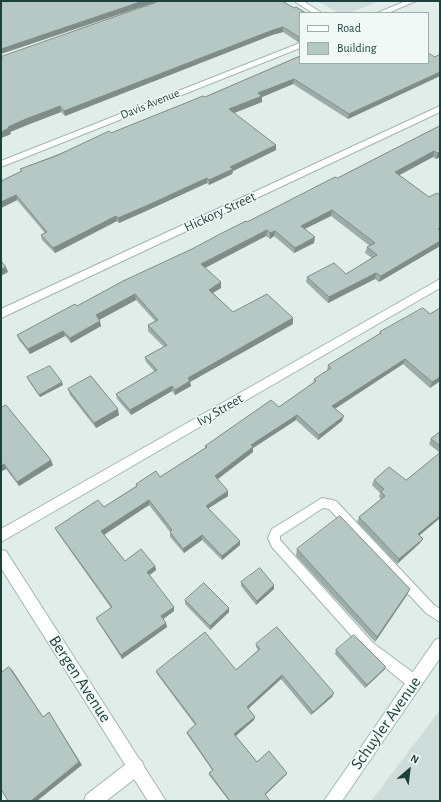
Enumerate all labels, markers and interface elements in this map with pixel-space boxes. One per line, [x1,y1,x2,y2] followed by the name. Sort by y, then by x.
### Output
[299,12,429,64] legend
[337,22,361,34] text: Road
[337,42,377,54] text: Building
[118,86,182,122] street label: Davis Avenue
[181,188,259,236] street label: Hickory Street
[194,390,246,430] street label: Ivy Street
[44,632,116,726] street label: Bergen Avenue
[346,673,426,773] street label: Schuyler Avenue
[389,750,429,790] north arrow
[409,752,421,766] text: N

